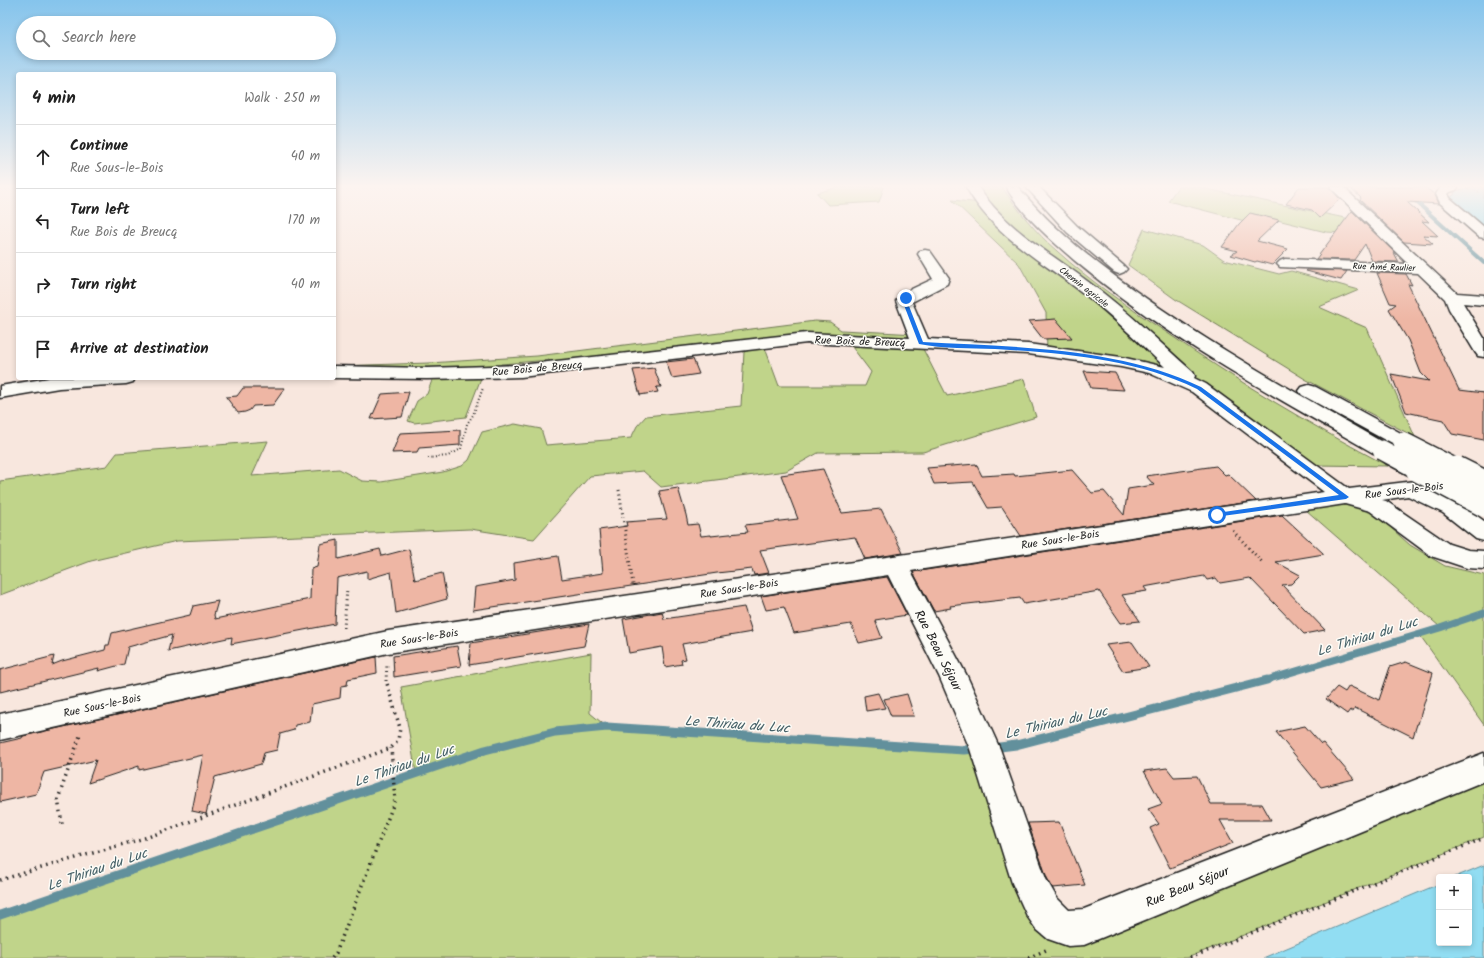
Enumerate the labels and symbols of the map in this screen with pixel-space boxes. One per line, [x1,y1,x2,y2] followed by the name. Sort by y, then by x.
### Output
[1352,259,1417,276] street label: Rue Amé Raulier
[1055,263,1112,312] street label: Chemin agricole
[897,289,915,307] route end
[814,331,906,353] street label: Rue Bois de Breucq
[491,356,583,382] street label: Rue Bois de Breucq
[1364,477,1445,505] street label: Rue Sous-le-Bois
[1208,506,1226,524] route start
[1020,525,1101,555] street label: Rue Sous-le-Bois
[699,574,780,604] street label: Rue Sous-le-Bois
[908,606,968,696] street label: Rue Beau Séjour
[1314,611,1422,663] water label: Le Thiriau du Luc
[379,624,460,654] street label: Rue Sous-le-Bois
[62,689,143,723] street label: Rue Sous-le-Bois
[1003,700,1111,745] water label: Le Thiriau du Luc
[684,710,792,740] water label: Le Thiriau du Luc
[351,738,459,793] water label: Le Thiriau du Luc
[44,842,152,897] water label: Le Thiriau du Luc
[1142,861,1233,914] street label: Rue Beau Séjour

